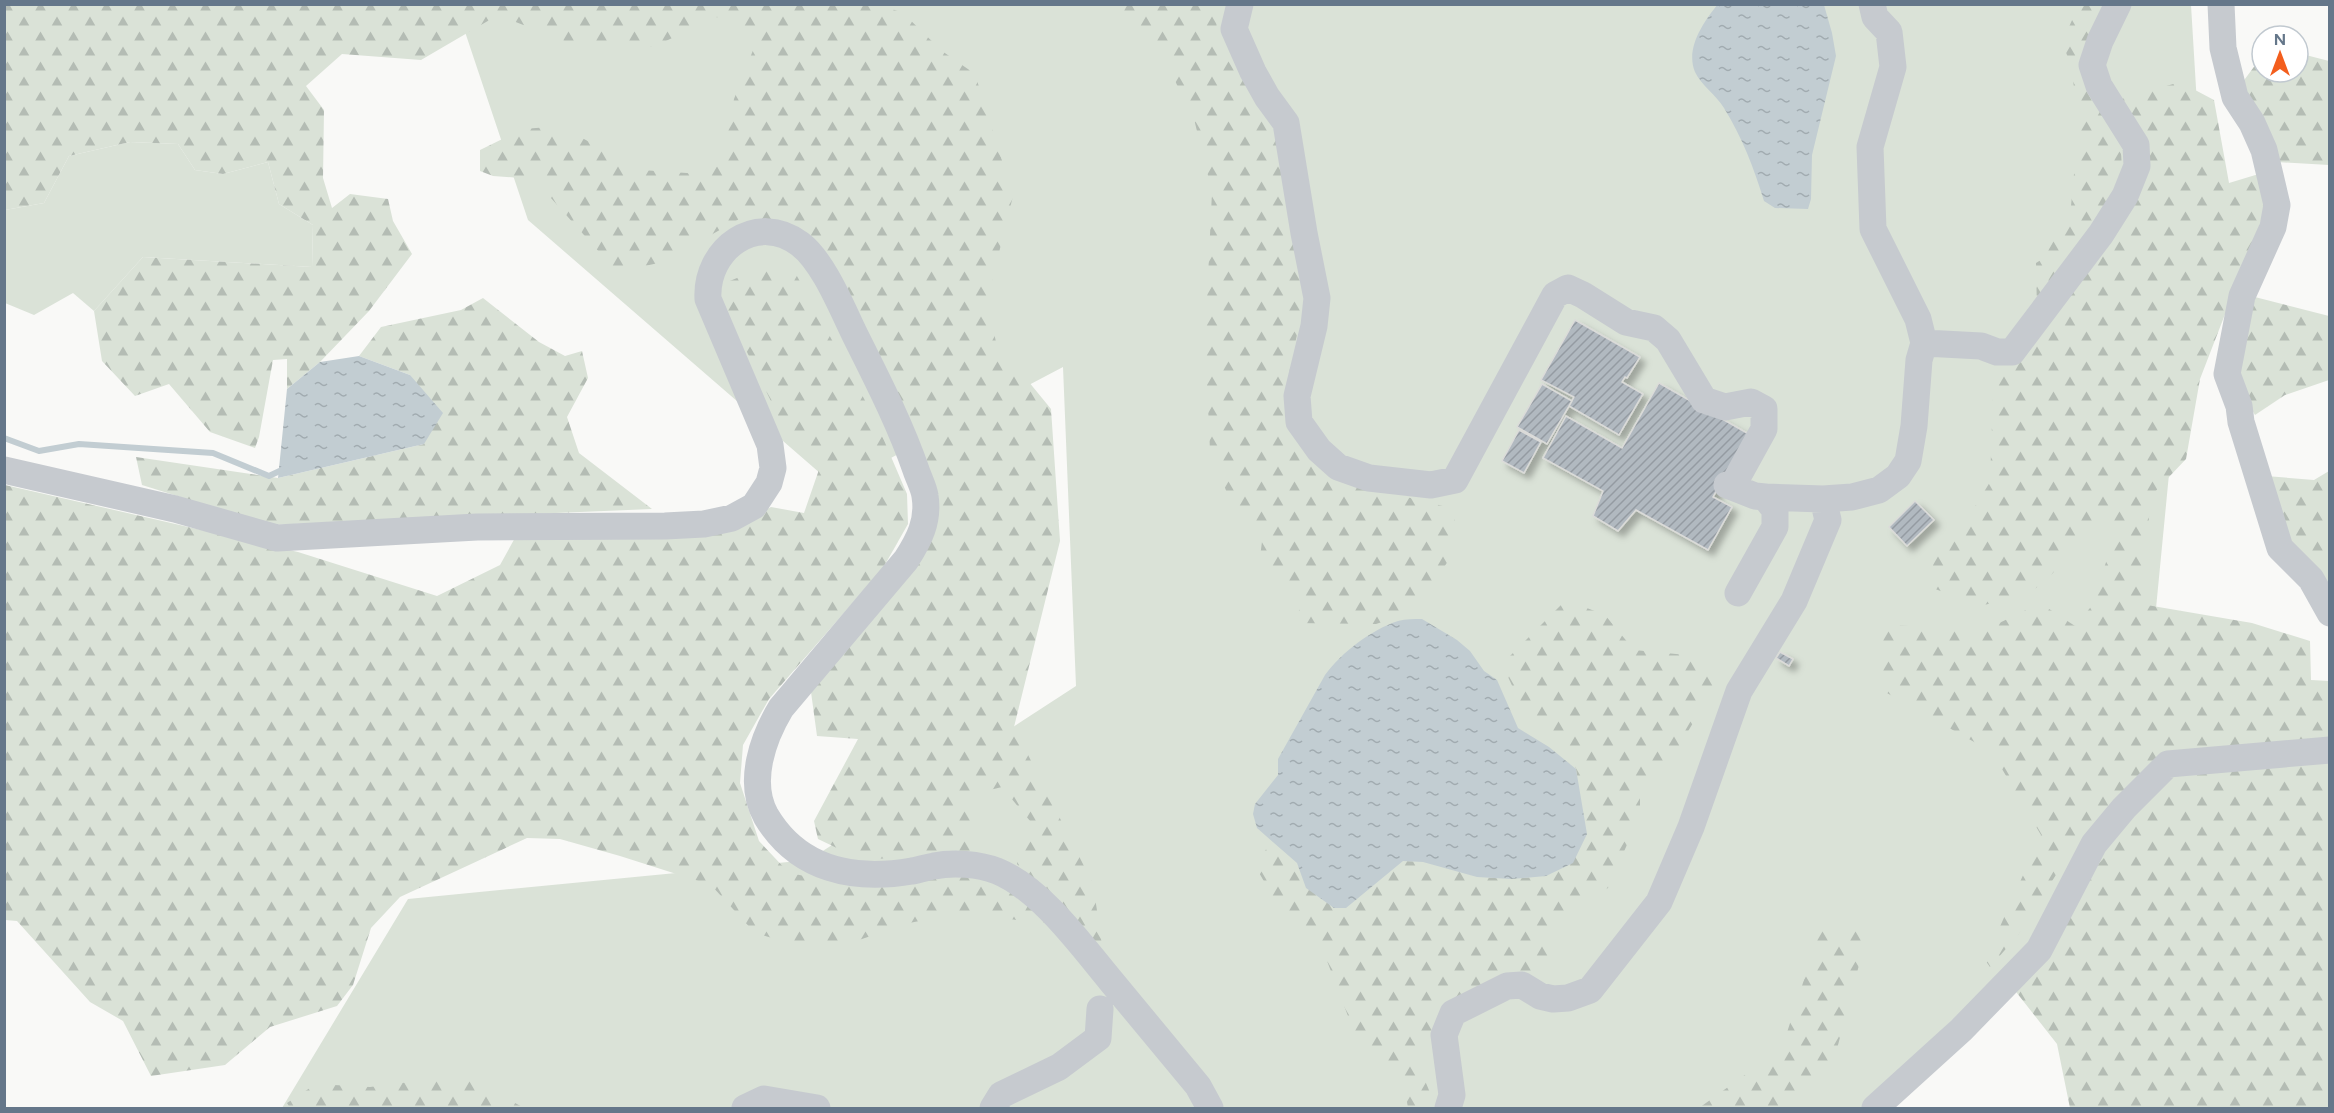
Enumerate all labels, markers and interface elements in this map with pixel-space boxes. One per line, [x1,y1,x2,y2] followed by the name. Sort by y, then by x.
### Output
[2250,24,2310,84] north arrow
[2274,30,2286,49] text: N

